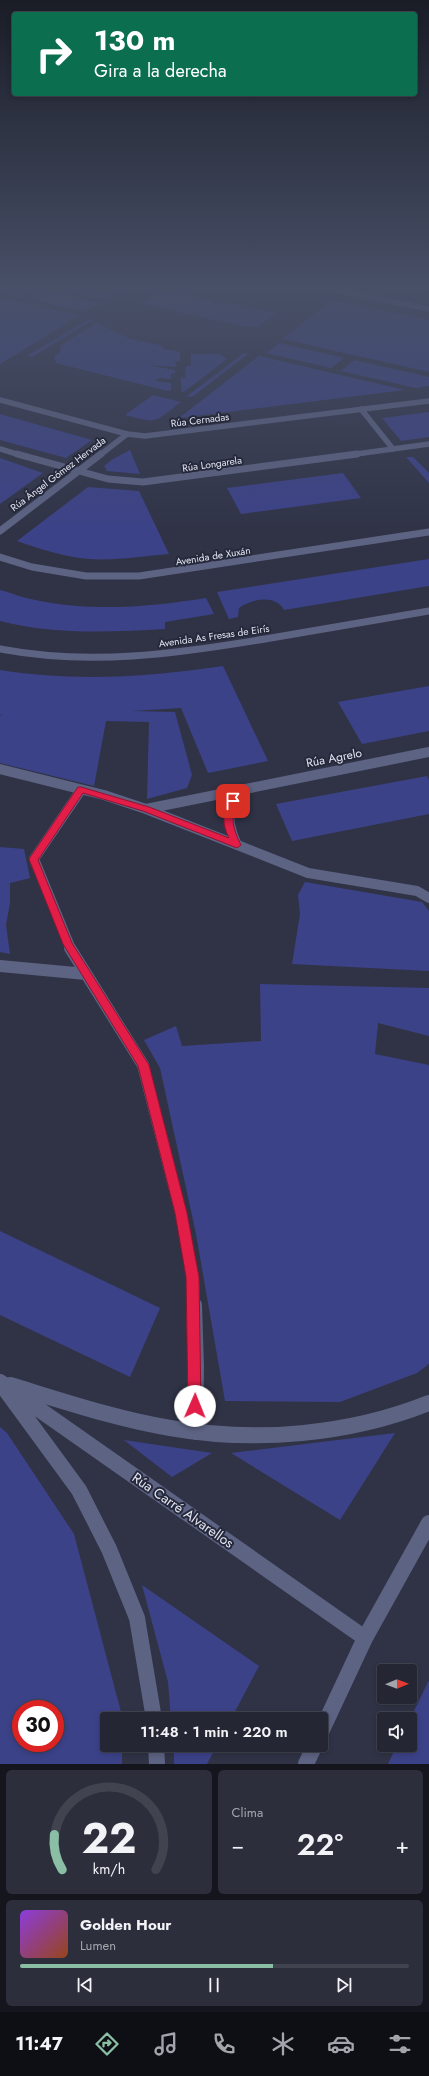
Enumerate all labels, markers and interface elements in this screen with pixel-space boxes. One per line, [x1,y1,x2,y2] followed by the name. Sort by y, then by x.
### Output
[94,20,176,61] text: 130 m
[28,28,80,80] icon: right
[94,58,227,84] text: Gira a la derecha
[170,409,230,431] street label: Rúa Cernadas
[7,433,109,515] street label: Rúa Ángel Gómez Hervada
[181,452,243,476] street label: Rúa Longarela
[175,543,251,569] street label: Avenida de Xuxán
[158,621,270,651] street label: Avenida As Fresas de Eirís
[305,744,364,772] street label: Rúa Agrelo
[216,784,250,818] pin
[222,790,244,812] icon: arrive
[174,1385,216,1427] position arrow
[128,1467,238,1553] street label: Rúa Carré Alvarellos
[377,1664,417,1704] north arrow
[377,1664,417,1752] map controls
[12,1700,64,1752] speed limit sign: 30
[377,1712,417,1752] button: sound
[140,1721,288,1743] text: 11:48 · 1 min · 220 m
[232,1803,263,1822] text: Clima
[81,1808,136,1869] text: 22
[297,1823,343,1866] text: 22°
[232,1829,244,1861] text: −
[395,1829,409,1861] text: +
[93,1859,125,1879] text: km/h
[80,1914,172,1936] text: Golden Hour
[80,1936,116,1955] text: Lumen
[74,1974,96,1996] icon: previous
[203,1974,225,1996] icon: pause
[333,1974,355,1996] icon: next
[93,2030,121,2058] icon: directions
[152,2030,180,2058] icon: music
[210,2030,238,2058] icon: phone
[269,2030,297,2058] icon: climate
[327,2030,355,2058] icon: car
[386,2030,414,2058] icon: filters
[15,2031,63,2057] text: 11:47

